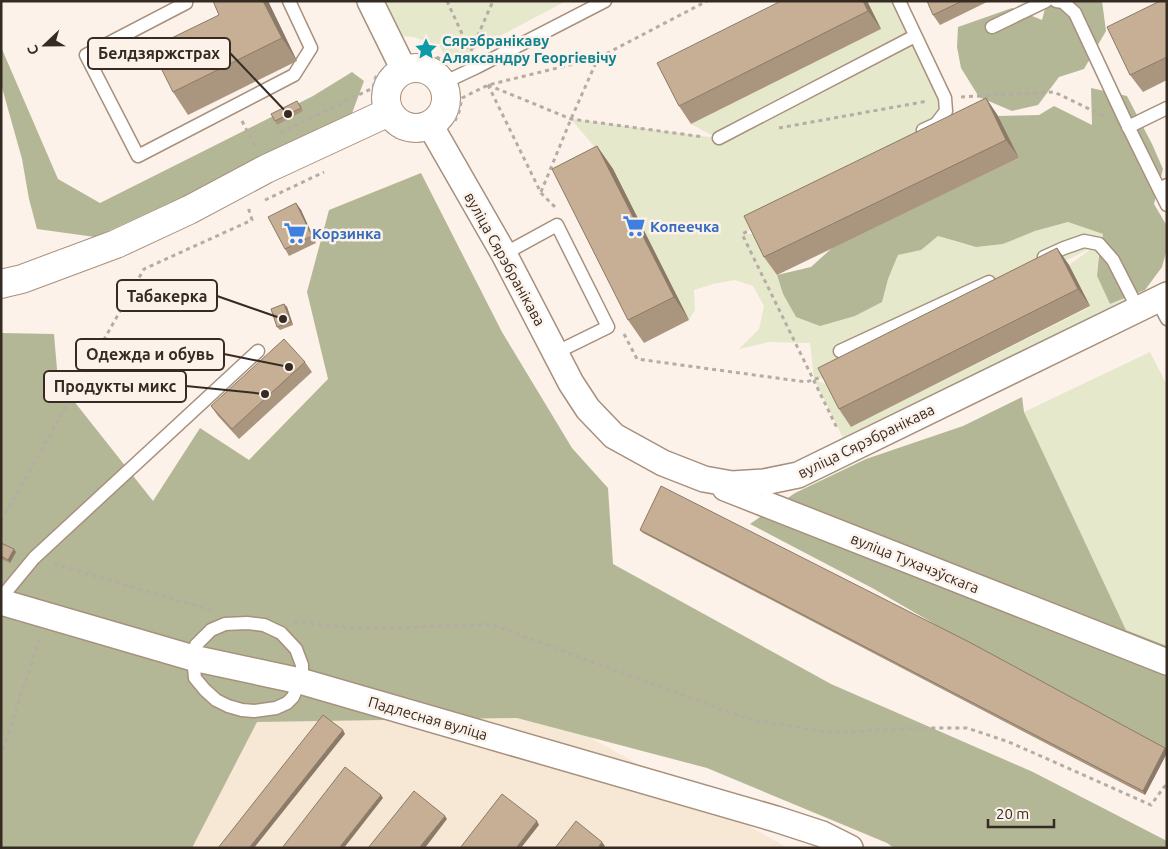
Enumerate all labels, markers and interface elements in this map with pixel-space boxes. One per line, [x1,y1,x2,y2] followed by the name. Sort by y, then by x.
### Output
[20,20,70,70] north arrow
[442,32,617,66] place label: Сярэбранікаву Аляксандру Георгіевічу
[413,36,439,62] place icon: Сярэбранікаву Аляксандру Георгіевічу
[88,38,230,69] callout: Белдзяржстрах
[24,43,42,57] text: С
[98,44,220,62] text: Белдзяржстрах
[461,189,549,329] street label: вуліца Сярэбранікава
[621,213,647,239] supermarket icon: Копеечка
[650,218,720,235] place label: Копеечка
[282,220,308,246] supermarket icon: Корзинка
[312,225,381,242] place label: Корзинка
[117,280,217,311] callout: Табакерка
[127,287,207,305] text: Табакерка
[76,339,224,370] callout: Одежда и обувь
[86,345,214,363] text: Одежда и обувь
[44,371,186,402] callout: Продукты микс
[54,377,176,395] text: Продукты микс
[795,401,937,481] street label: вуліца Сярэбранікава
[848,529,982,597] street label: вуліца Тухачэўскага
[366,693,490,743] street label: Падлесная вуліца
[988,796,1054,828] scale bar
[996,805,1029,822] text: 20 m

